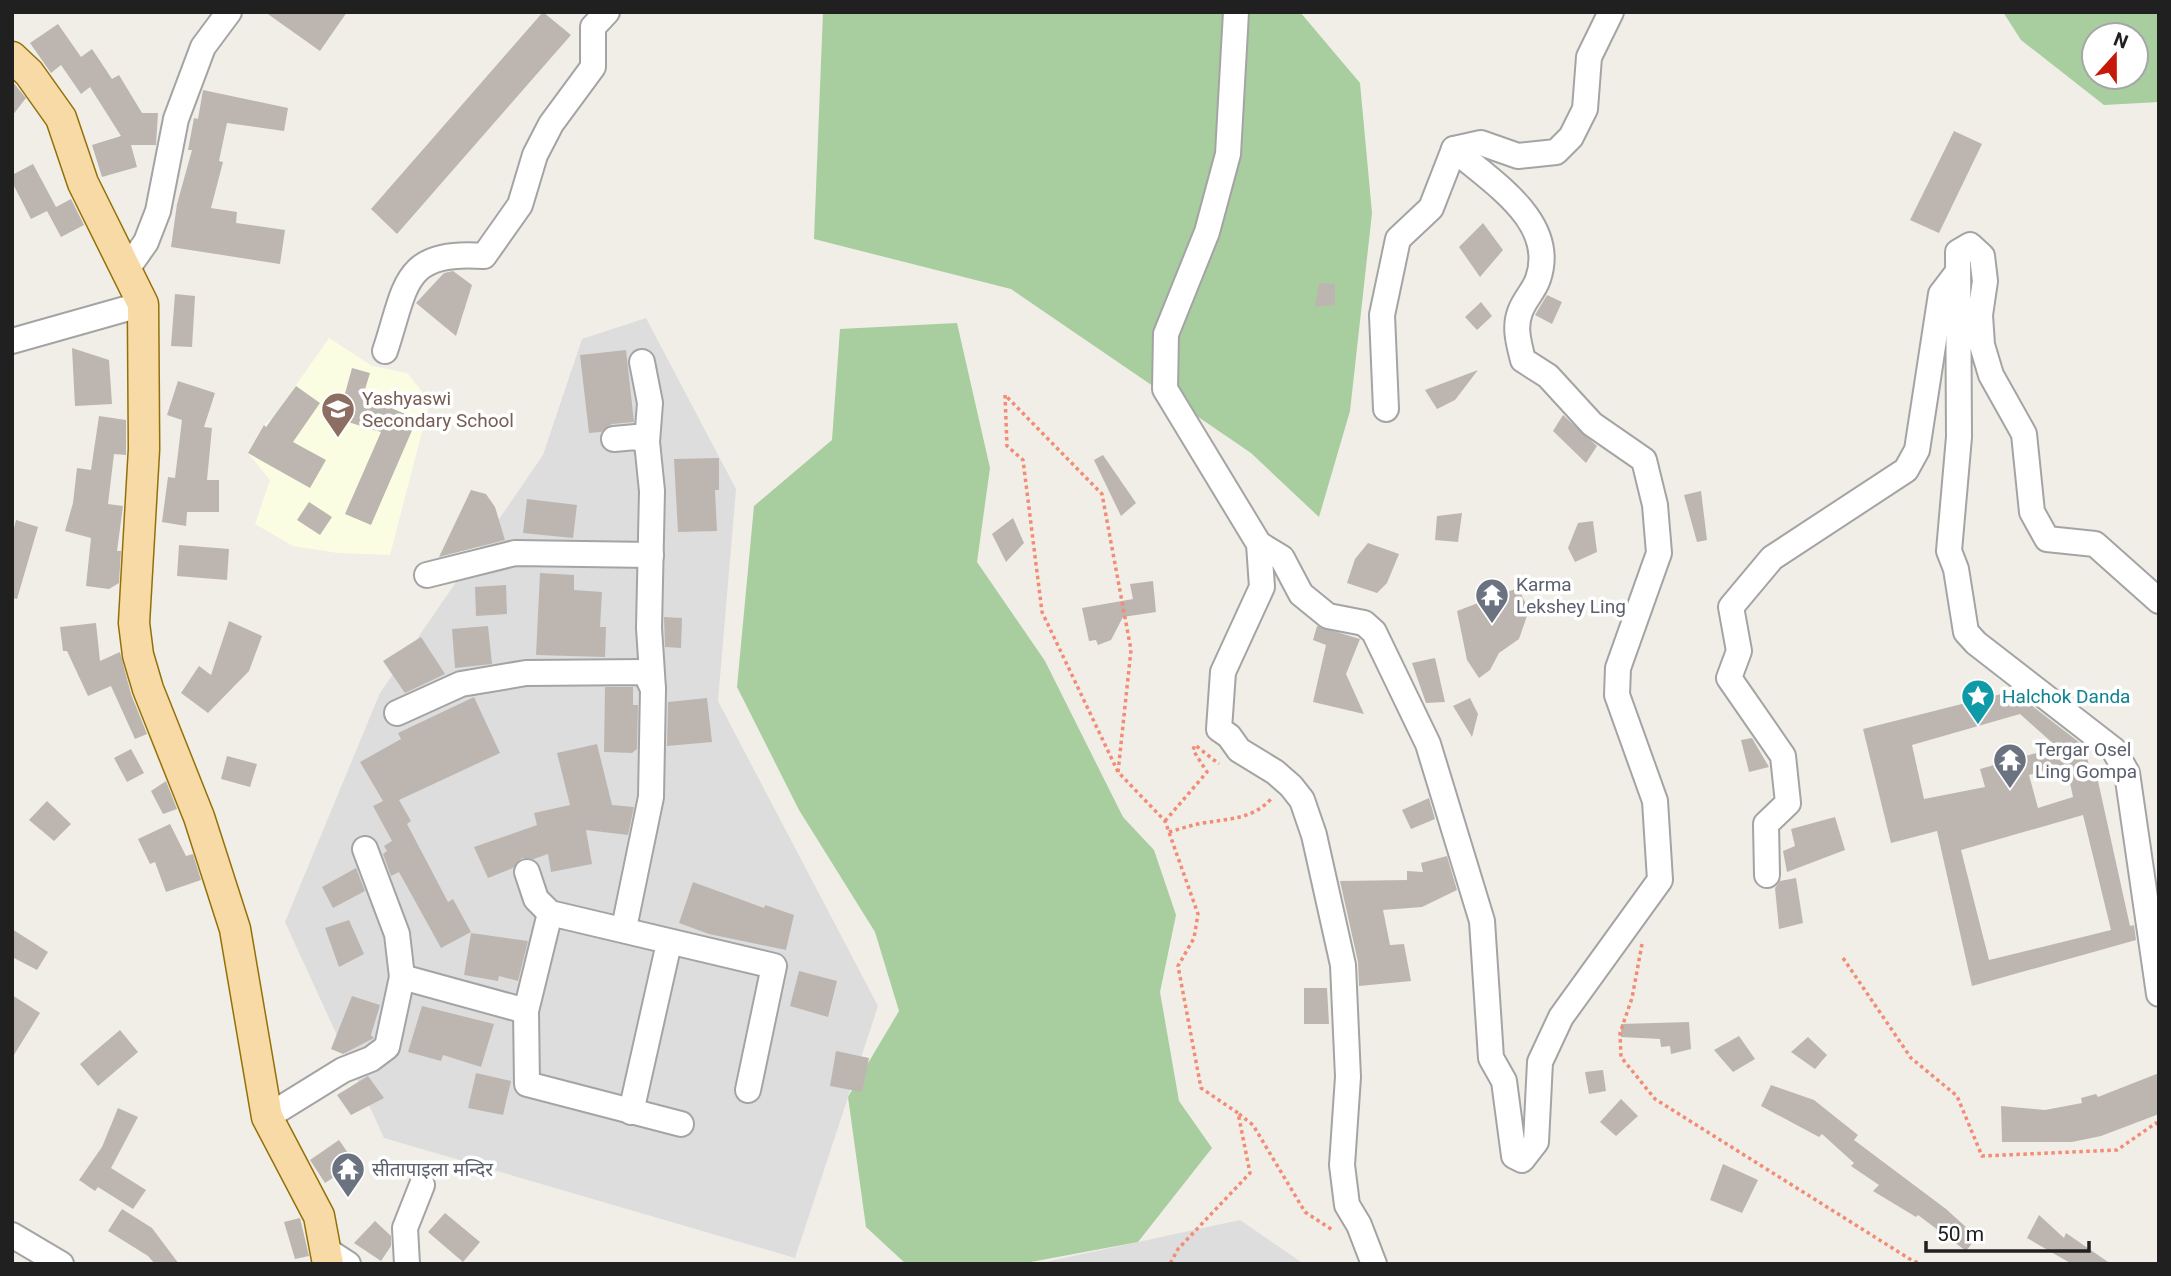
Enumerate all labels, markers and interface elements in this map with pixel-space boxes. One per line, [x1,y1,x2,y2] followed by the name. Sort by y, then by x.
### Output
[2080,21,2150,91] north arrow
[2111,27,2131,54] text: N
[362,387,514,432] place label: Yashyaswi Secondary School
[319,390,357,439] school or university icon: Yashyaswi Secondary School
[1516,573,1626,618] place label: Karma Lekshey Ling
[1473,576,1511,625] temple icon: Karma Lekshey Ling
[1959,677,1997,726] place icon: Halchok Danda
[2002,685,2130,708] place label: Halchok Danda
[2035,738,2137,783] place label: Tergar Osel Ling Gompa
[1991,741,2029,790] temple icon: Tergar Osel Ling Gompa
[329,1150,367,1199] temple icon: सीतापाइला मन्दिर
[372,1158,494,1181] place label: सीतापाइला मन्दिर
[1926,1210,2089,1254] scale bar
[1937,1222,1984,1246] text: 50 m

